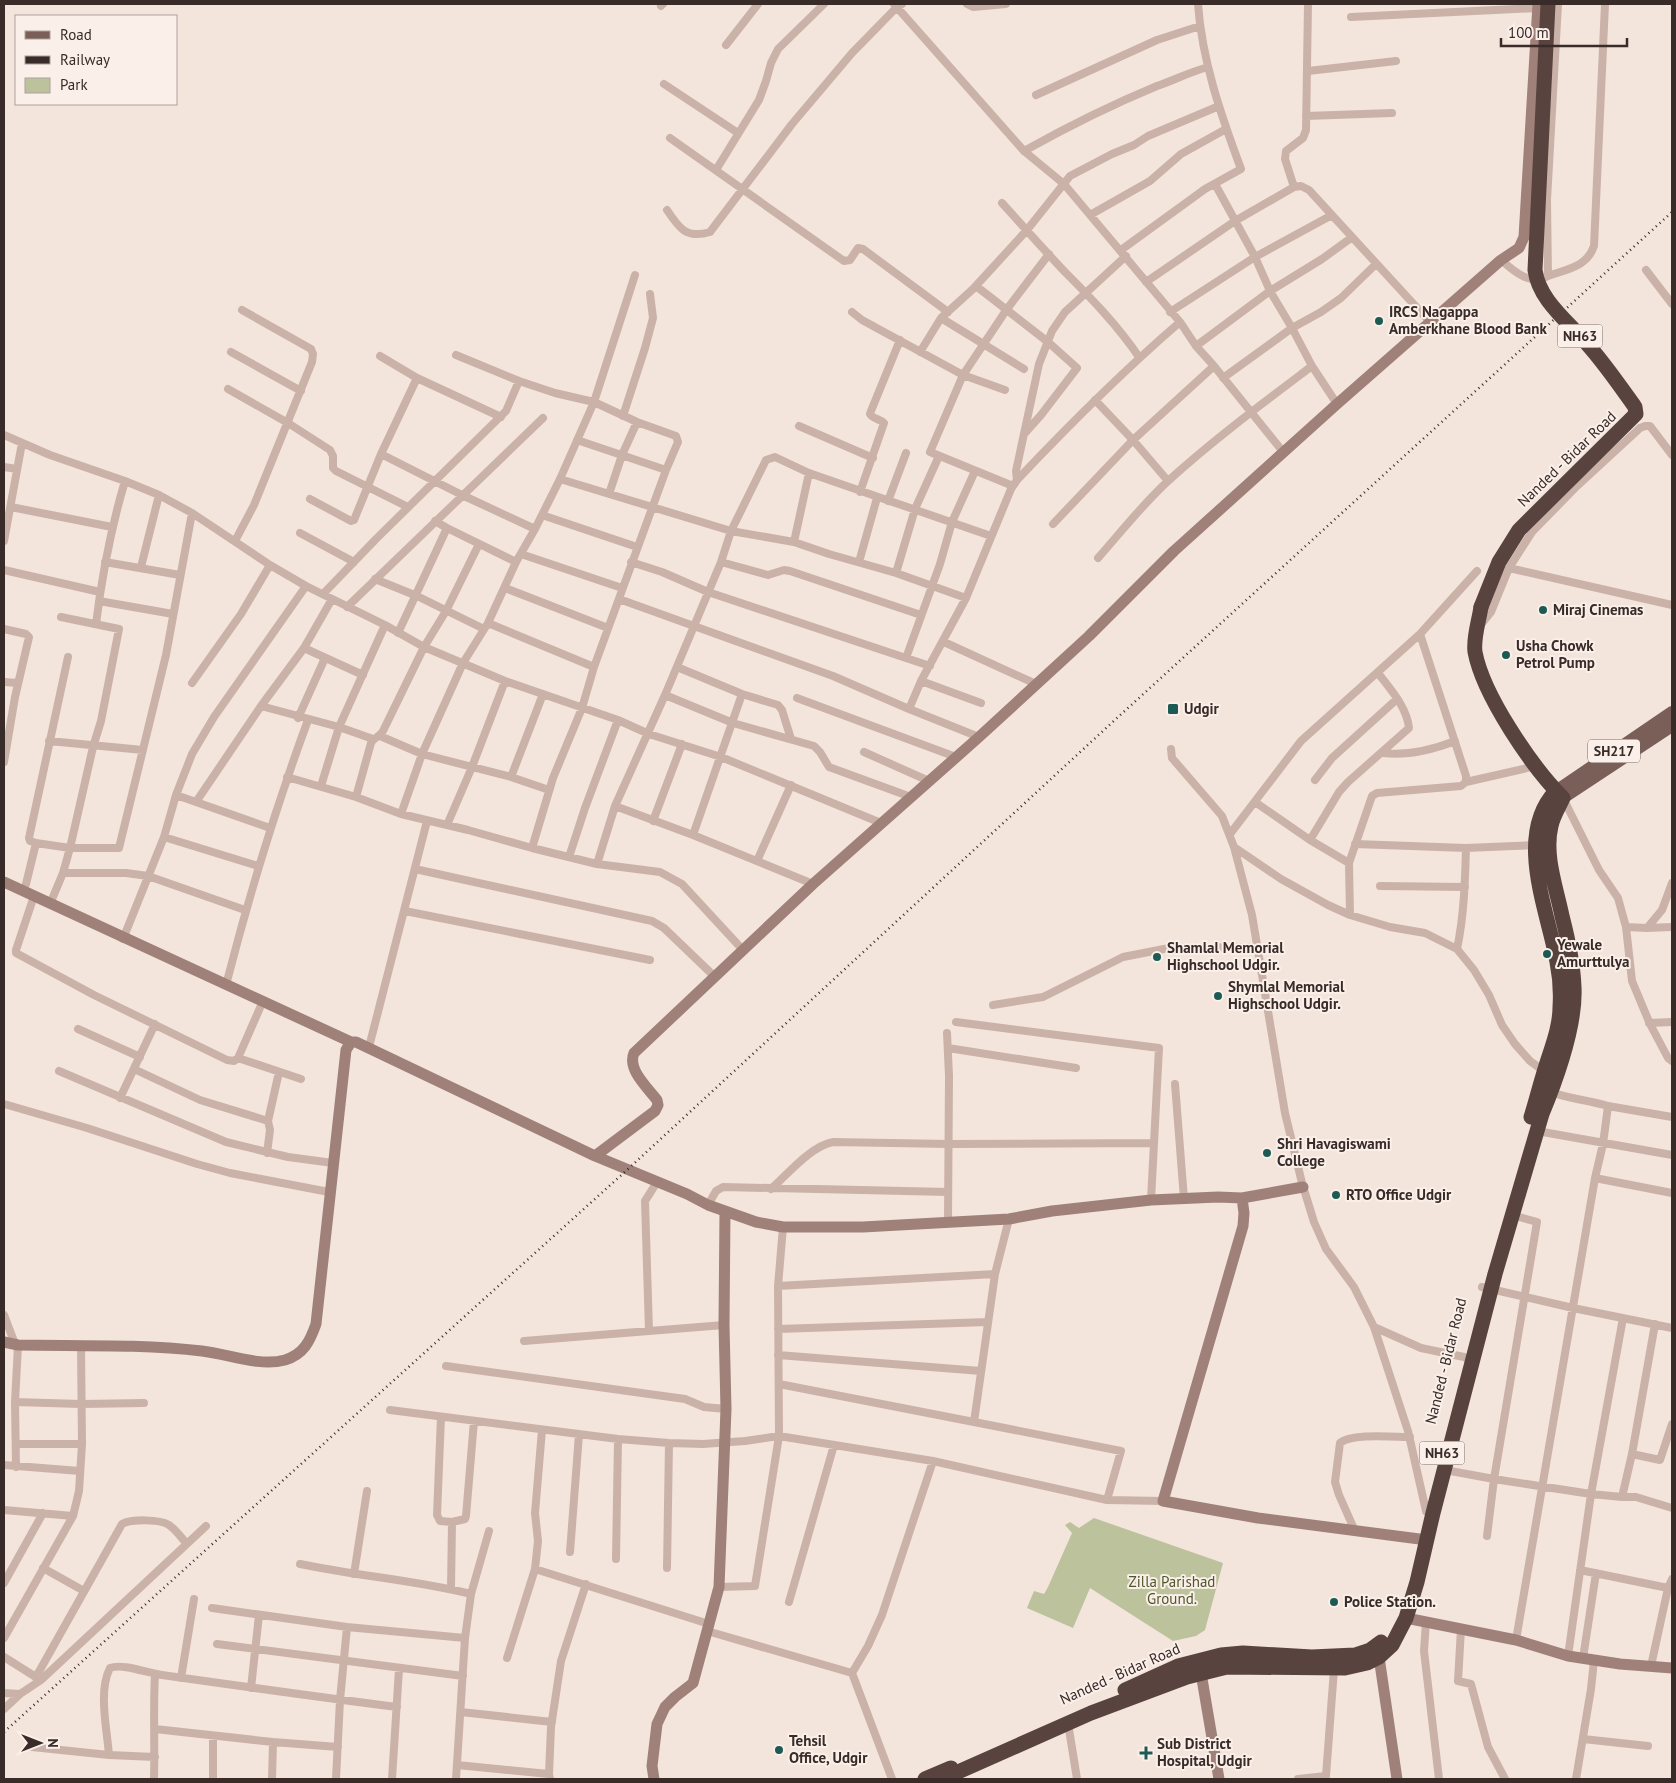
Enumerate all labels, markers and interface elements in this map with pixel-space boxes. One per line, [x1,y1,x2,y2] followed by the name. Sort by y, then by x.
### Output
[15,15,178,105] legend
[1501,15,1627,47] scale bar
[1508,23,1549,42] text: 100 m
[60,25,92,44] text: Road
[60,50,110,69] text: Railway
[60,75,88,94] text: Park
[1389,302,1547,338] place label: IRCS Nagappa Amberkhane Blood Bank
[1373,315,1385,327] marker: IRCS Nagappa Amberkhane Blood Bank
[1558,324,1602,348] road number: NH63
[1513,407,1620,511] street label: Nanded - Bidar Road
[1553,600,1643,619] place label: Miraj Cinemas
[1537,604,1549,616] marker: Miraj Cinemas
[1516,636,1595,672] place label: Usha Chowk Petrol Pump
[1500,649,1512,661] marker: Usha Chowk Petrol Pump
[1184,699,1220,718] place label: Udgir
[1166,702,1180,716] marker: Udgir
[1588,739,1640,762] road number: SH217
[1556,935,1629,971] place label: Yewale Amurttulya
[1167,938,1284,974] place label: Shamlal Memorial Highschool Udgir.
[1541,948,1553,960] marker: Yewale Amurttulya
[1151,951,1163,963] marker: Shamlal Memorial Highschool Udgir.
[1228,977,1345,1013] place label: Shymlal Memorial Highschool Udgir.
[1212,990,1224,1002] marker: Shymlal Memorial Highschool Udgir.
[1277,1134,1391,1170] place label: Shri Havagiswami College
[1261,1147,1273,1159] marker: Shri Havagiswami College
[1346,1185,1452,1204] place label: RTO Office Udgir
[1330,1189,1342,1201] marker: RTO Office Udgir
[1421,1296,1470,1426] street label: Nanded - Bidar Road
[1420,1442,1464,1465] road number: NH63
[1129,1572,1215,1608] park label: Zilla Parishad Ground.
[1344,1592,1436,1611] place label: Police Station.
[1328,1596,1340,1608] marker: Police Station.
[1057,1638,1183,1709] street label: Nanded - Bidar Road
[15,1718,65,1768] north arrow
[789,1731,868,1767] place label: Tehsil Office, Udgir
[1157,1734,1252,1770] place label: Sub District Hospital, Udgir
[44,1738,62,1748] text: N
[773,1744,785,1756] marker: Tehsil Office, Udgir
[1139,1746,1153,1760] marker: Sub District Hospital, Udgir

